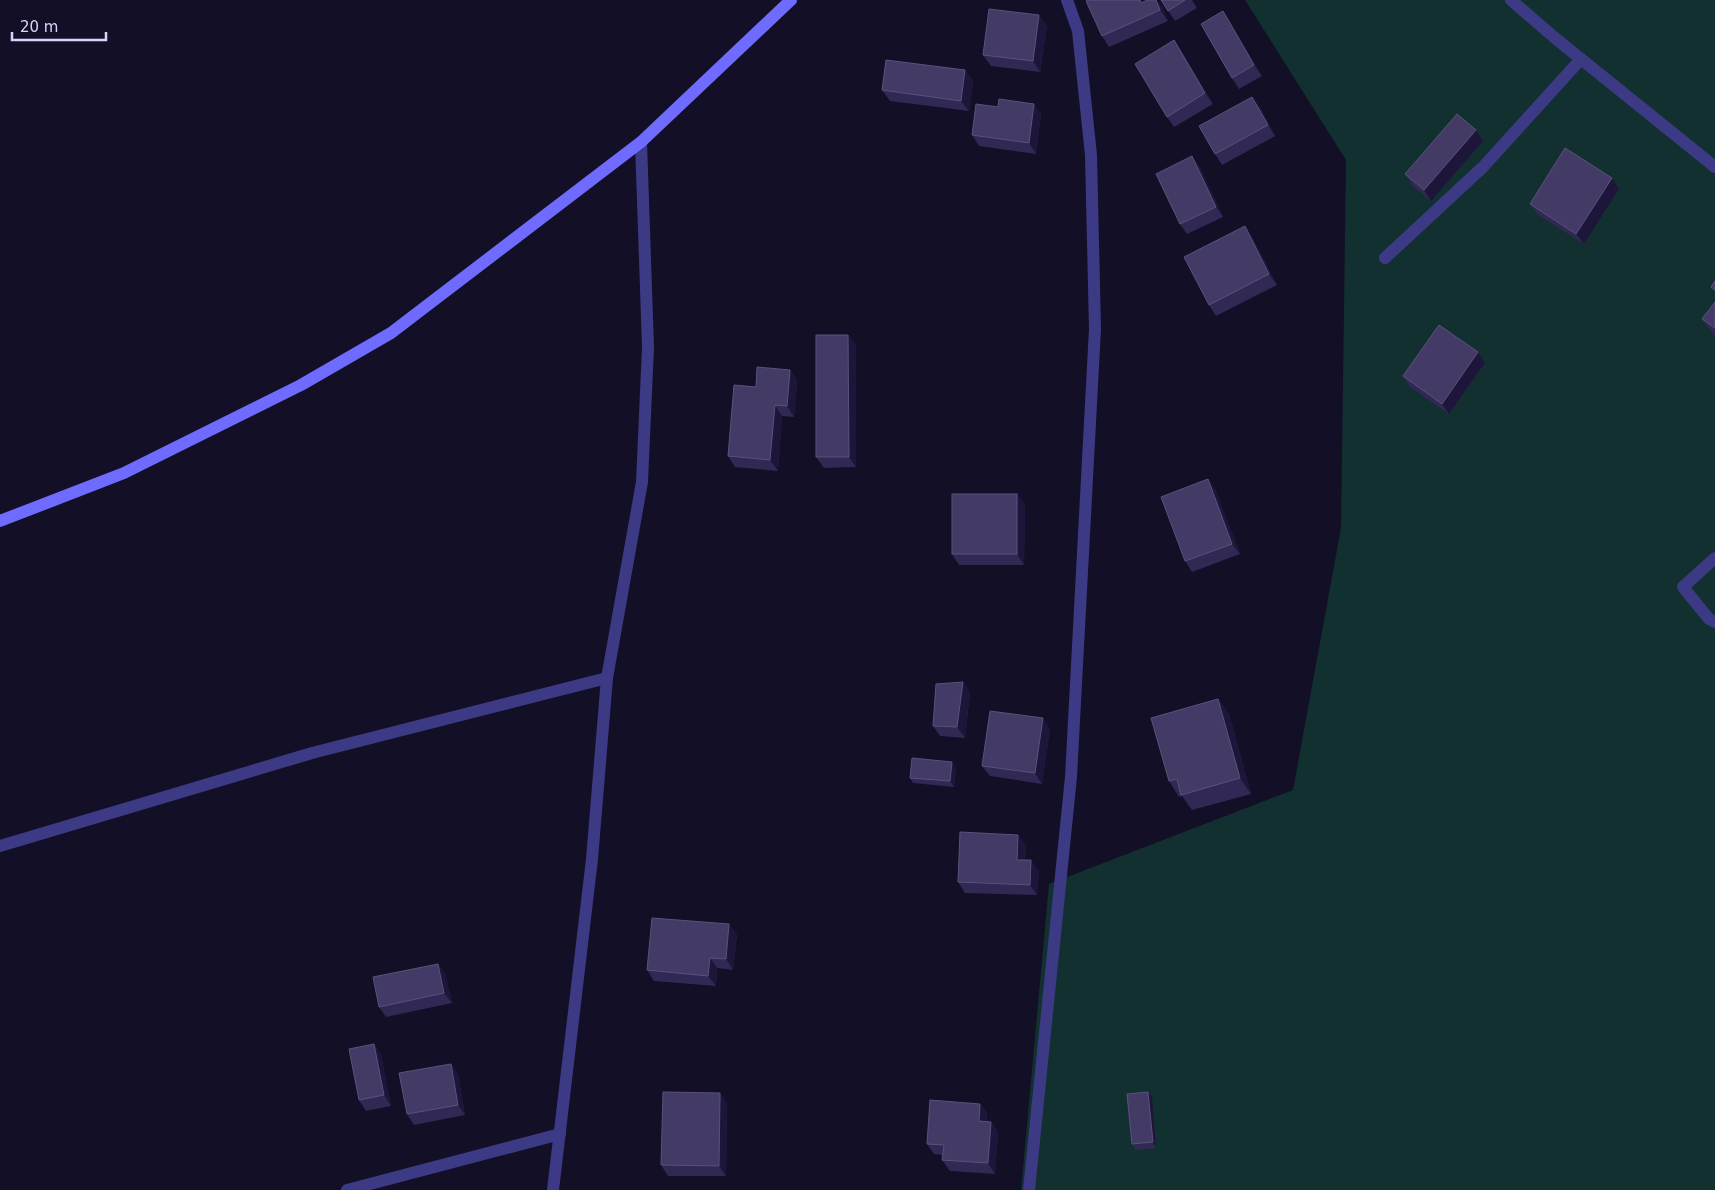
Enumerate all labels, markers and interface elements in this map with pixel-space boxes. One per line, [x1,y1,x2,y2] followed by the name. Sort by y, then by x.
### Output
[12,10,106,42] scale bar
[20,18,58,36] text: 20 m

